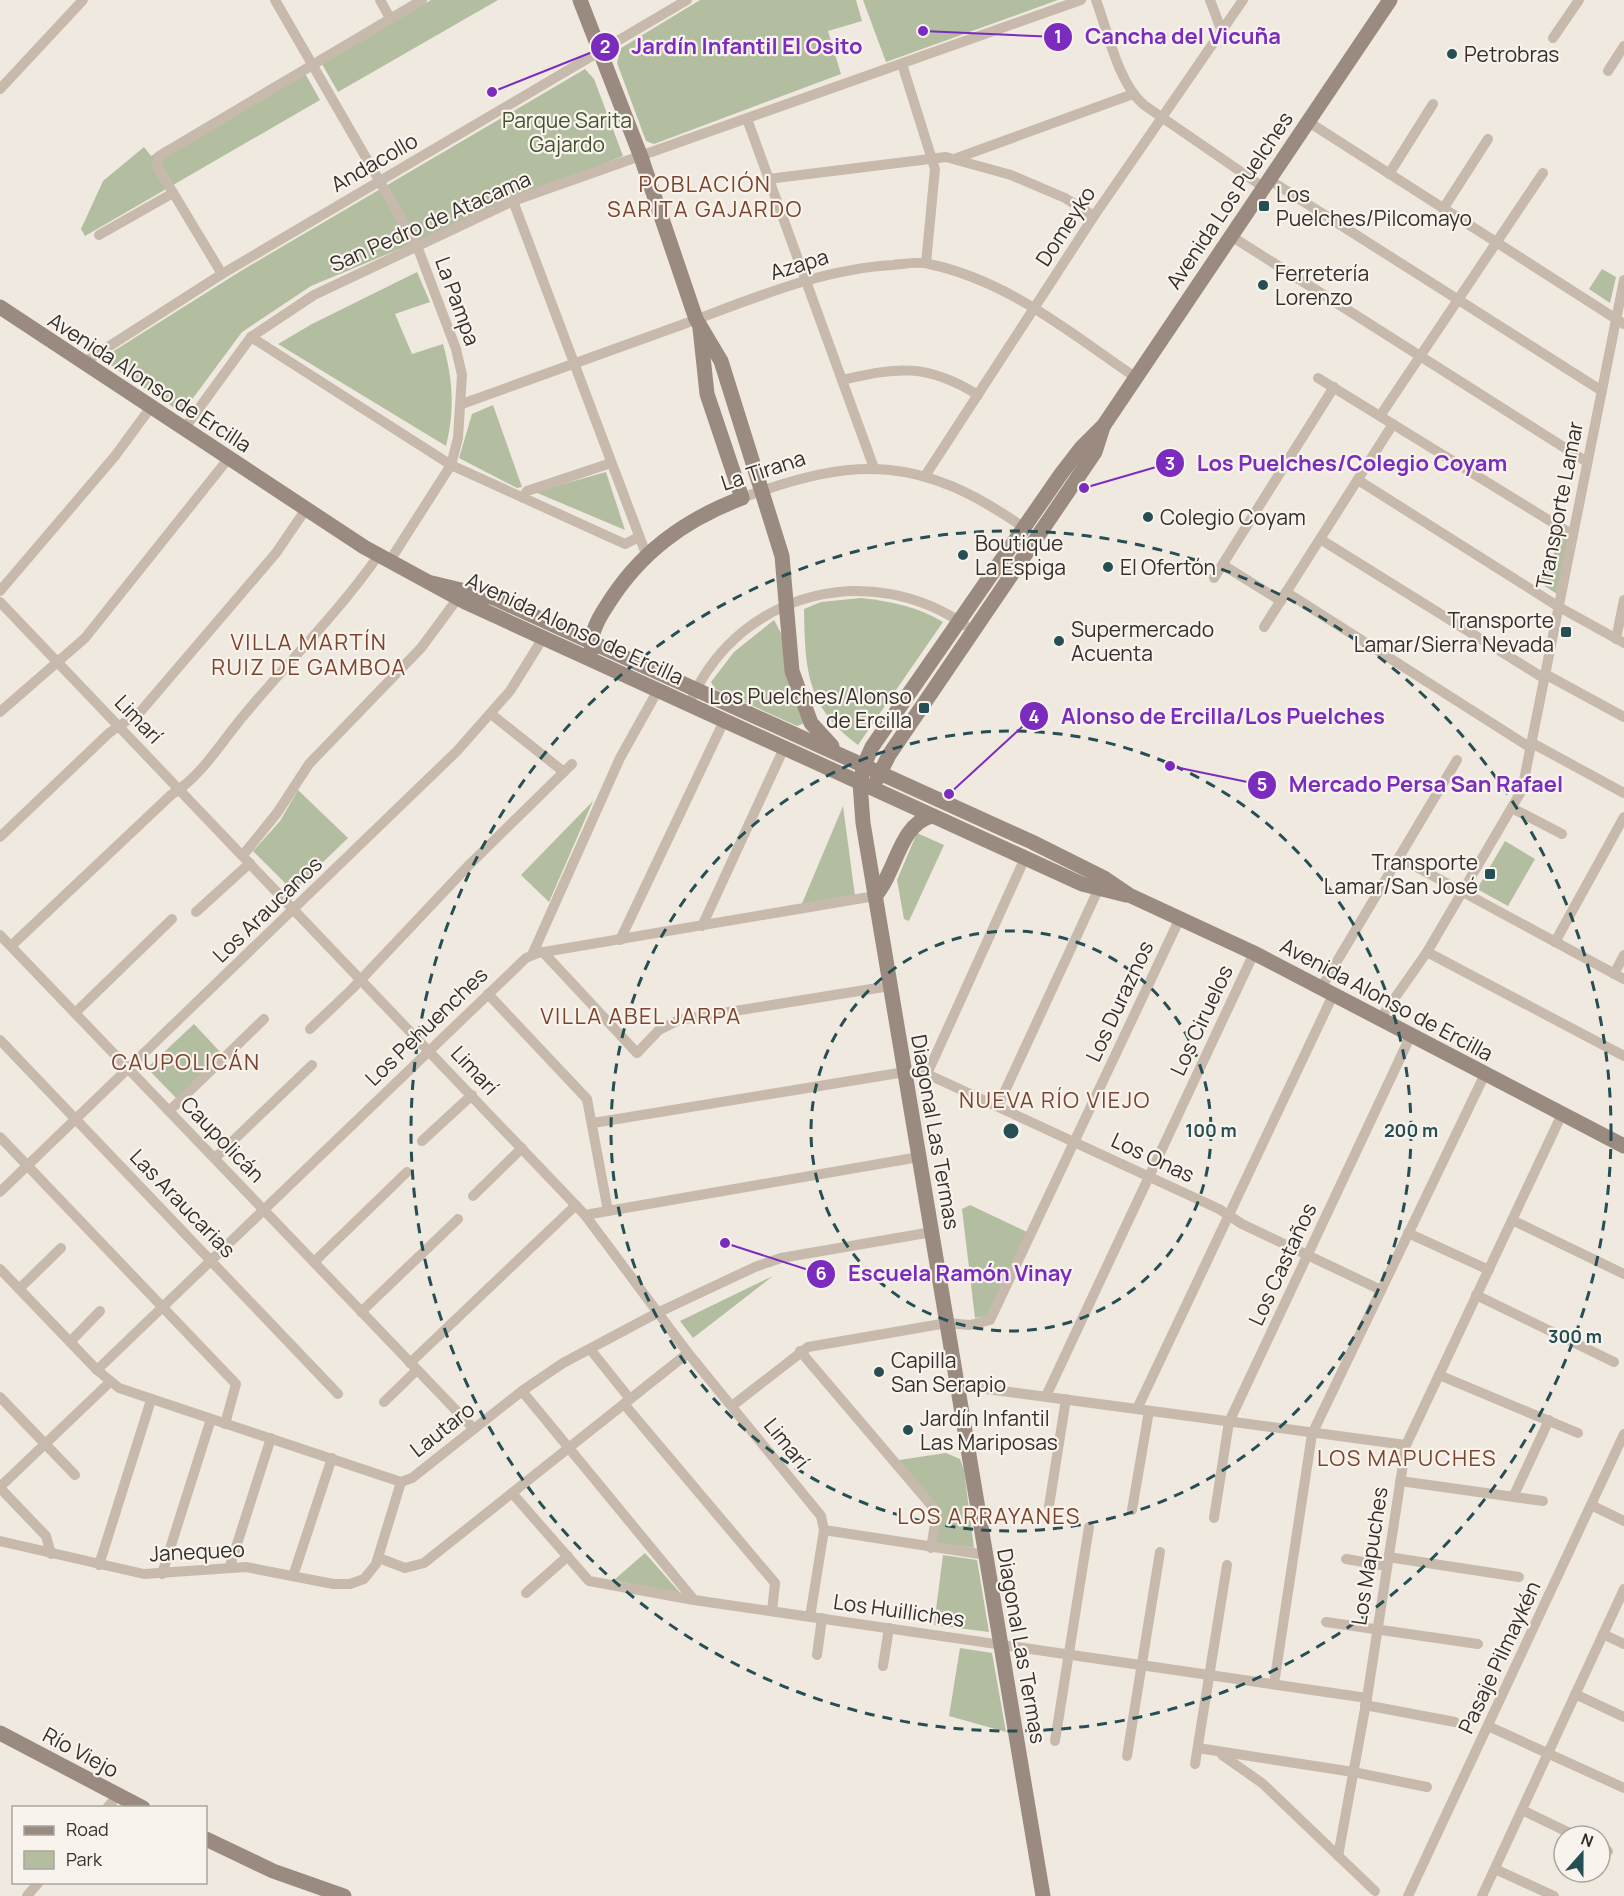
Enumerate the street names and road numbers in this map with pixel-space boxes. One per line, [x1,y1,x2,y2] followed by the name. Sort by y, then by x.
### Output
[1159,106,1299,294] street label: Avenida Los Puelches
[326,126,422,198] street label: Andacollo
[325,164,535,278] street label: San Pedro de Atacama
[1029,181,1101,271] street label: Domeyko
[766,242,832,286] street label: Azapa
[429,253,487,349] street label: La Pampa
[43,306,257,458] street label: Avenida Alonso de Ercilla
[1529,418,1589,591] street label: Transporte Lamar
[717,443,809,497] street label: La Tirana
[462,565,688,691] street label: Avenida Alonso de Ercilla
[109,689,169,749] street label: Limarí
[206,850,328,968] street label: Los Araucanos
[1276,931,1498,1067] street label: Avenida Alonso de Ercilla
[1079,936,1159,1066] street label: Los Duraznos
[359,960,493,1092] street label: Los Pehuenches
[1163,960,1239,1080] street label: Los Ciruelos
[905,1032,967,1232] street label: Diagonal Las Termas
[445,1039,505,1101] street label: Limarí
[175,1090,271,1188] street label: Caupolicán
[1107,1126,1199,1188] street label: Los Onas
[124,1143,242,1263] street label: Las Araucarias
[1241,1198,1323,1330] street label: Los Castaños
[404,1395,480,1463] street label: Lautaro
[758,1412,816,1474] street label: Limarí
[1344,1485,1394,1627] street label: Los Mapuches
[148,1535,246,1567] street label: Janequeo
[991,1546,1053,1746] street label: Diagonal Las Termas
[1451,1576,1547,1738] street label: Pasaje Pilmaykén
[832,1587,966,1633] street label: Los Huilliches
[38,1720,124,1784] street label: Río Viejo

